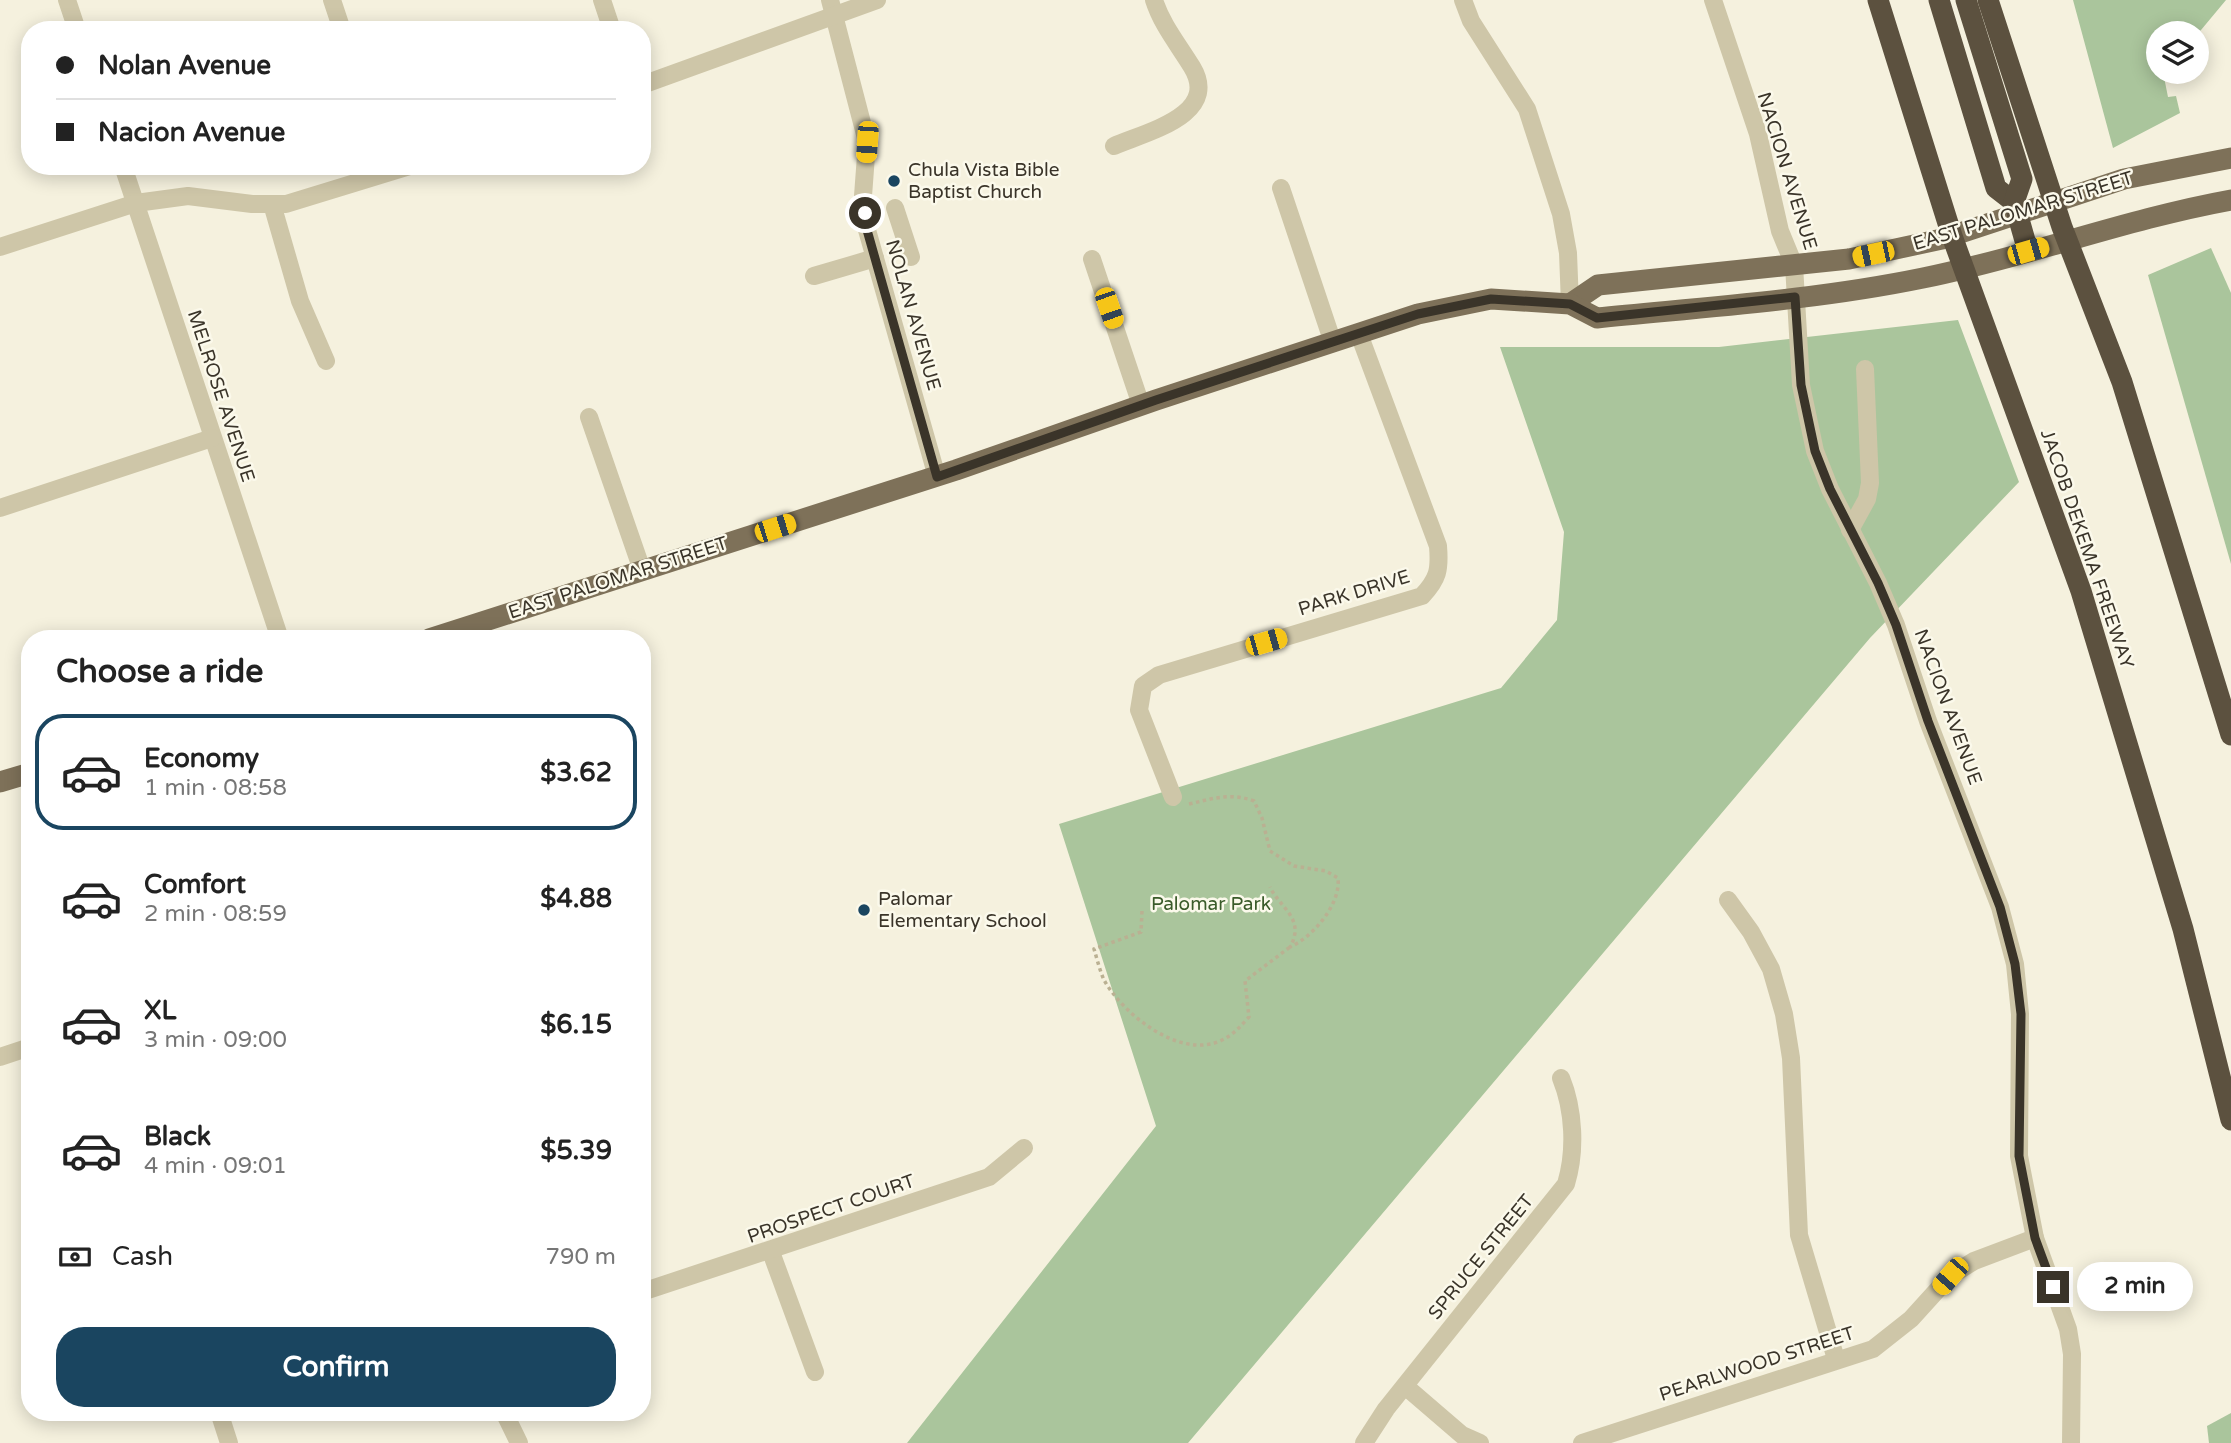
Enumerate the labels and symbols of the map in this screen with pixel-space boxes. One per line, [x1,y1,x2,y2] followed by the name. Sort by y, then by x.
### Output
[1753,89,1821,253] street label: NACION AVENUE
[856,120,879,164] car
[908,159,1060,203] place label: Chula Vista Bible Baptist Church
[1910,167,2136,255] street label: EAST PALOMAR STREET
[886,173,902,189] marker: Chula Vista Bible Baptist Church
[849,197,881,229] route start
[2005,235,2052,267] car
[881,237,945,393] street label: NOLAN AVENUE
[1851,239,1896,269] car
[1093,285,1126,331] car
[183,307,259,485] street label: MELROSE AVENUE
[2036,426,2138,672] street label: JACOB DEKEMA FREEWAY
[752,512,799,544] car
[506,532,731,624] street label: EAST PALOMAR STREET
[1295,566,1413,620] street label: PARK DRIVE
[1243,626,1290,658] car
[1910,626,1986,788] street label: NACION AVENUE
[878,888,1047,932] place label: Palomar Elementary School
[1151,893,1271,915] park label: Palomar Park
[856,902,872,918] marker: Palomar Elementary School
[744,1170,918,1248] street label: PROSPECT COURT
[1424,1190,1538,1324] street label: SPRUCE STREET
[1929,1253,1972,1299] car
[2078,1262,2193,1312] callout: 2 min
[2037,1271,2069,1303] route end
[1657,1322,1858,1406] street label: PEARLWOOD STREET

